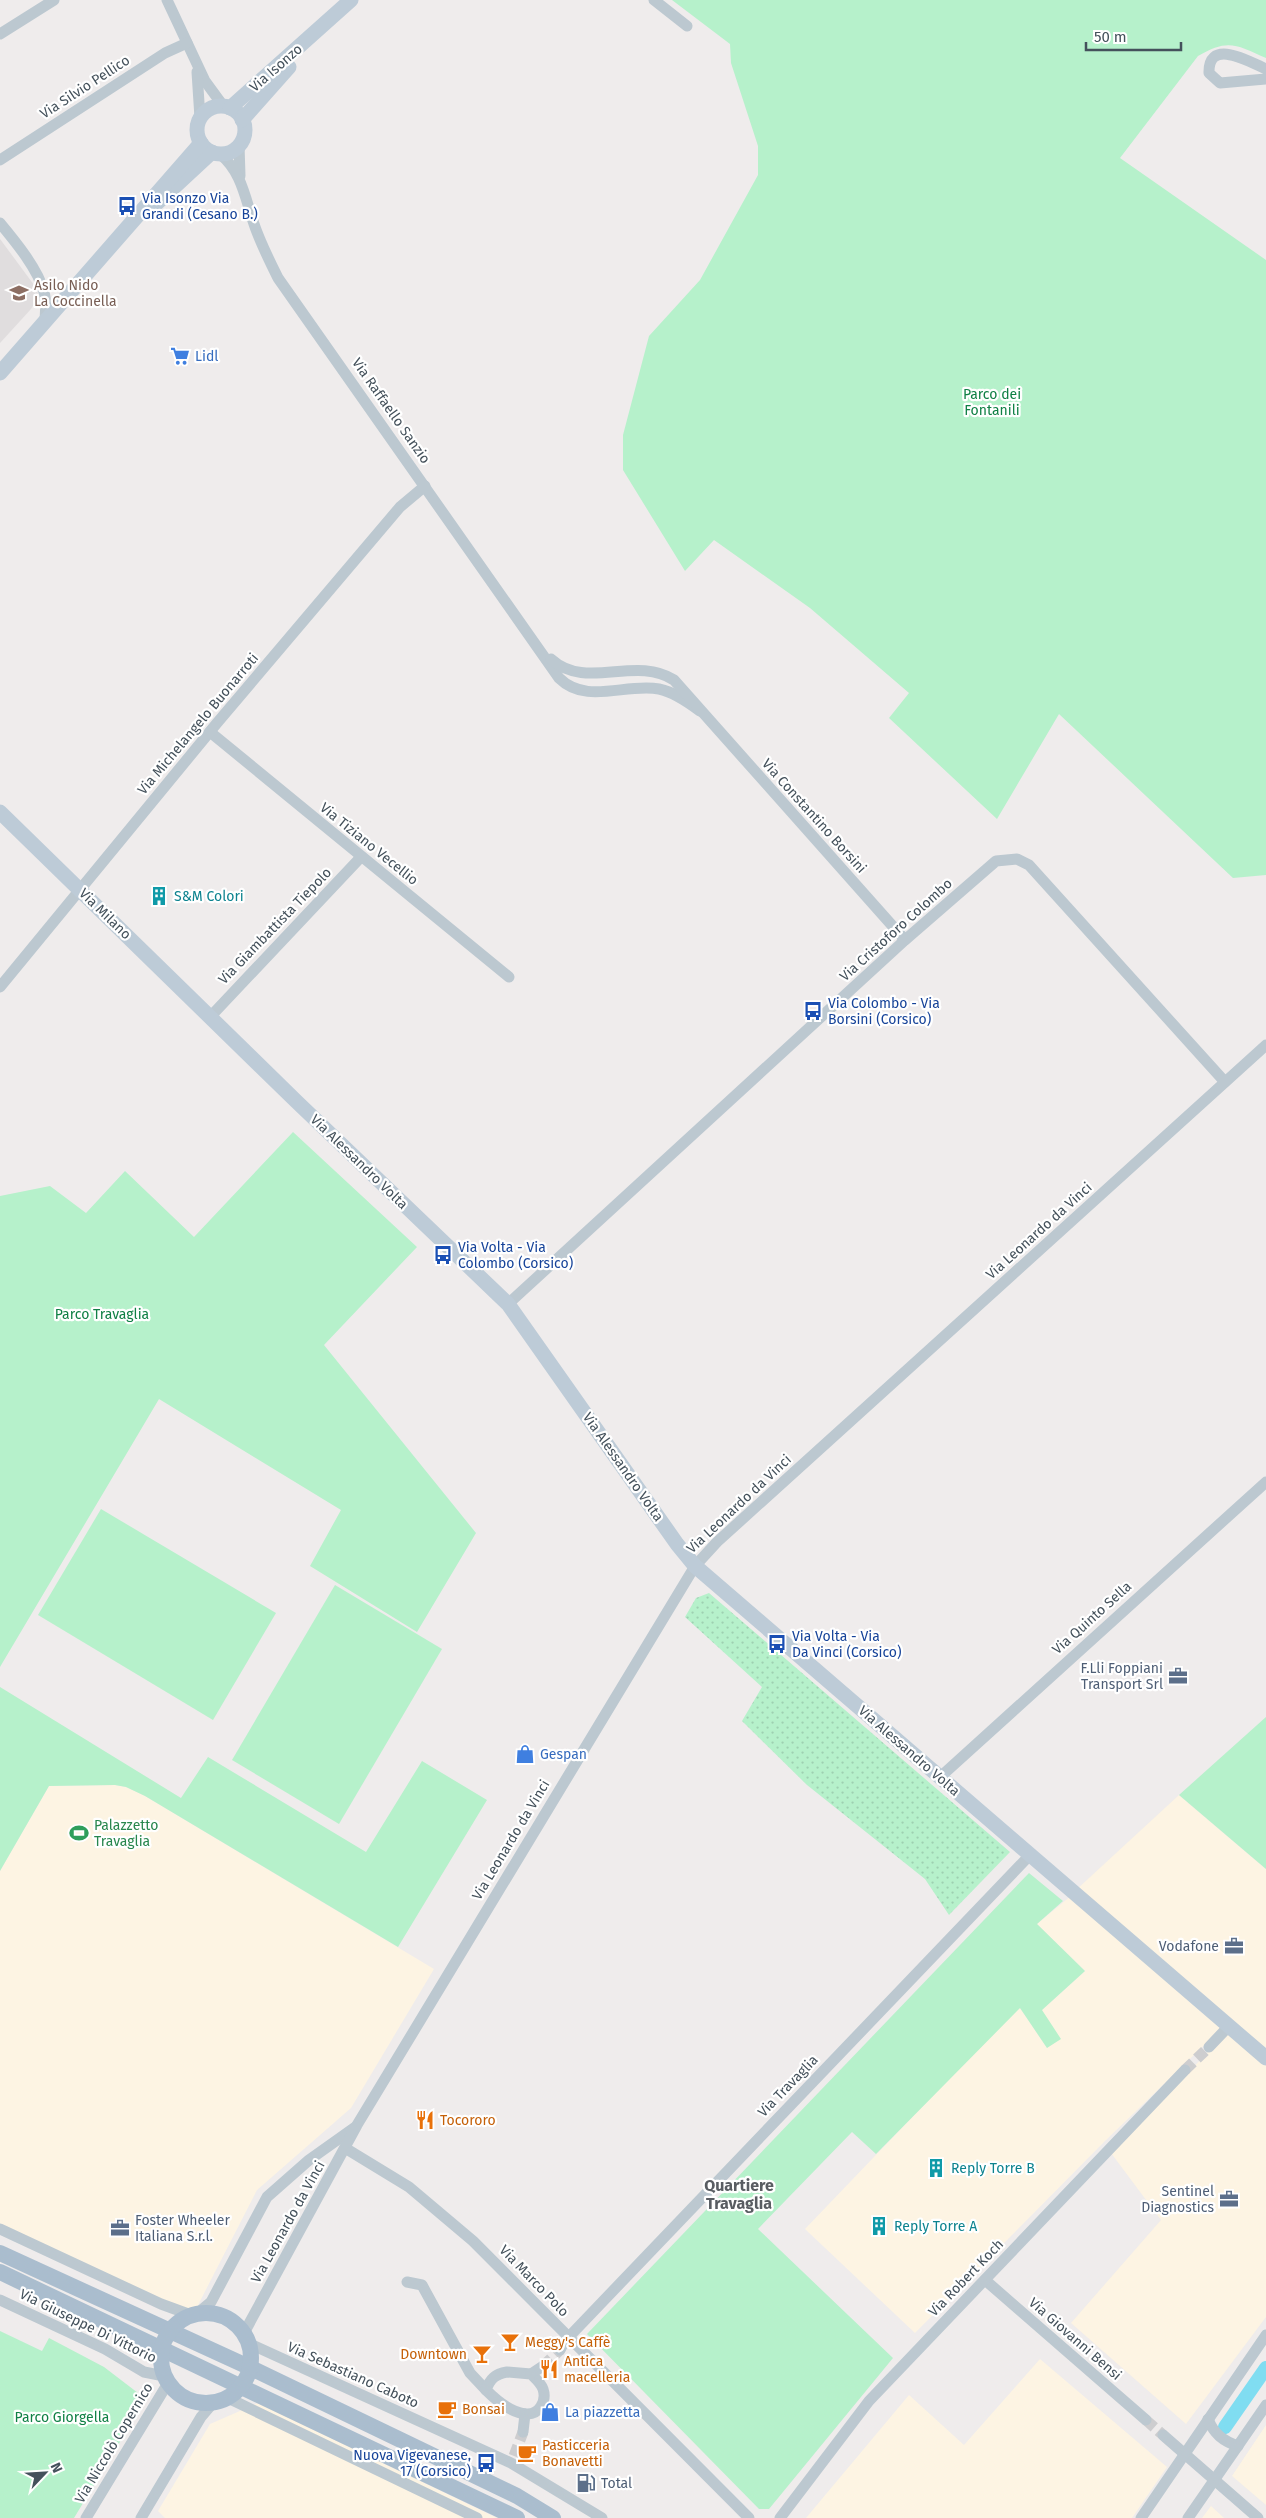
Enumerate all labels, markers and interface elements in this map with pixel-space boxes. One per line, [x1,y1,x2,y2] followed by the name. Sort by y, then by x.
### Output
[1086,20,1181,52] scale bar
[1094,28,1127,46] text: 50 m
[246,40,306,96] street label: Via Isonzo
[37,52,133,122] street label: Via Silvio Pellico
[142,190,258,223] place label: Via Isonzo Via Grandi (Cesano B.)
[116,195,138,217] bus stop icon: Via Isonzo Via Grandi (Cesano B.)
[34,277,117,310] place label: Asilo Nido La Coccinella
[8,282,30,304] school or university icon: Asilo Nido La Coccinella
[169,345,191,367] supermarket icon: Lidl
[195,348,218,365] place label: Lidl
[348,355,434,467] street label: Via Raffaello Sanzio
[963,386,1021,419] park label: Parco dei Fontanili
[134,650,262,798] street label: Via Michelangelo Buonarroti
[758,755,870,877] street label: Via Constantino Borsini
[316,799,422,889] street label: Via Tiziano Vecellio
[215,864,335,988] street label: Via Giambattista Tiepolo
[836,875,956,985] street label: Via Cristoforo Colombo
[75,885,135,943] street label: Via Milano
[148,885,170,907] building icon: S&M Colori
[174,888,244,905] place label: S&M Colori
[828,995,940,1028] place label: Via Colombo - Via Borsini (Corsico)
[802,1000,824,1022] bus stop icon: Via Colombo - Via Borsini (Corsico)
[307,1111,411,1213] street label: Via Alessandro Volta
[982,1179,1096,1283] street label: Via Leonardo da Vinci
[458,1239,573,1272] place label: Via Volta - Via Colombo (Corsico)
[432,1244,454,1266] bus stop icon: Via Volta - Via Colombo (Corsico)
[55,1306,149,1323] park label: Parco Travaglia
[579,1409,667,1525] street label: Via Alessandro Volta
[683,1451,795,1557] street label: Via Leonardo da Vinci
[1049,1578,1135,1658] street label: Via Quinto Sella
[792,1628,902,1661] place label: Via Volta - Via Da Vinci (Corsico)
[766,1633,788,1655] bus stop icon: Via Volta - Via Da Vinci (Corsico)
[1080,1660,1163,1693] place label: F.Lli Foppiani Transport Srl
[1167,1665,1189,1687] office icon: F.Lli Foppiani Transport Srl
[855,1702,963,1800] street label: Via Alessandro Volta
[514,1743,536,1765] shop icon: Gespan
[540,1746,587,1763] place label: Gespan
[468,1777,554,1903] street label: Via Leonardo da Vinci
[94,1817,158,1850] place label: Palazzetto Travaglia
[68,1822,90,1844] sports icon: Palazzetto Travaglia
[1223,1935,1245,1957] office icon: Vodafone
[1159,1938,1219,1955] place label: Vodafone
[754,2052,822,2120] street label: Via Travaglia
[414,2109,436,2131] restaurant icon: Tocororo
[440,2112,496,2129] place label: Tocororo
[925,2157,947,2179] building icon: Reply Torre B
[247,2158,329,2286] street label: Via Leonardo da Vinci
[951,2160,1035,2177] place label: Reply Torre B
[704,2176,774,2213] district label: Quartiere Travaglia
[1141,2183,1214,2216] place label: Sentinel Diagnostics
[1218,2188,1240,2210] office icon: Sentinel Diagnostics
[135,2212,230,2245] place label: Foster Wheeler Italiana S.r.l.
[868,2215,890,2237] building icon: Reply Torre A
[109,2217,131,2239] office icon: Foster Wheeler Italiana S.r.l.
[894,2218,977,2235] place label: Reply Torre A
[925,2236,1007,2320] street label: Via Robert Koch
[496,2242,572,2320] street label: Via Marco Polo
[17,2285,159,2367] street label: Via Giuseppe Di Vittorio
[1025,2294,1125,2384] street label: Via Giovanni Bensi
[499,2331,521,2353] bar icon: Meggy's Caffè
[525,2334,610,2351] place label: Meggy's Caffè
[285,2338,421,2412] street label: Via Sebastiano Caboto
[471,2343,493,2365] bar icon: Downtown
[400,2346,467,2363] place label: Downtown
[564,2353,630,2386] place label: Antica macelleria
[538,2358,560,2380] restaurant icon: Antica macelleria
[71,2380,157,2506] street label: Via Niccolò Copernico
[436,2398,458,2420] cafe icon: Bonsai
[462,2401,505,2418] place label: Bonsai
[539,2401,561,2423] shop icon: La piazzetta
[565,2404,640,2421] place label: La piazzetta
[15,2409,109,2426] park label: Parco Giorgella
[542,2437,610,2470] place label: Pasticceria Bonavetti
[516,2442,538,2464] cafe icon: Pasticceria Bonavetti
[353,2447,471,2480] place label: Nuova Vigevanese, 17 (Corsico)
[20,2448,70,2498] north arrow
[475,2452,497,2474] bus stop icon: Nuova Vigevanese, 17 (Corsico)
[47,2460,66,2476] text: N
[575,2472,597,2494] fuel station icon: Total
[601,2475,632,2492] place label: Total

